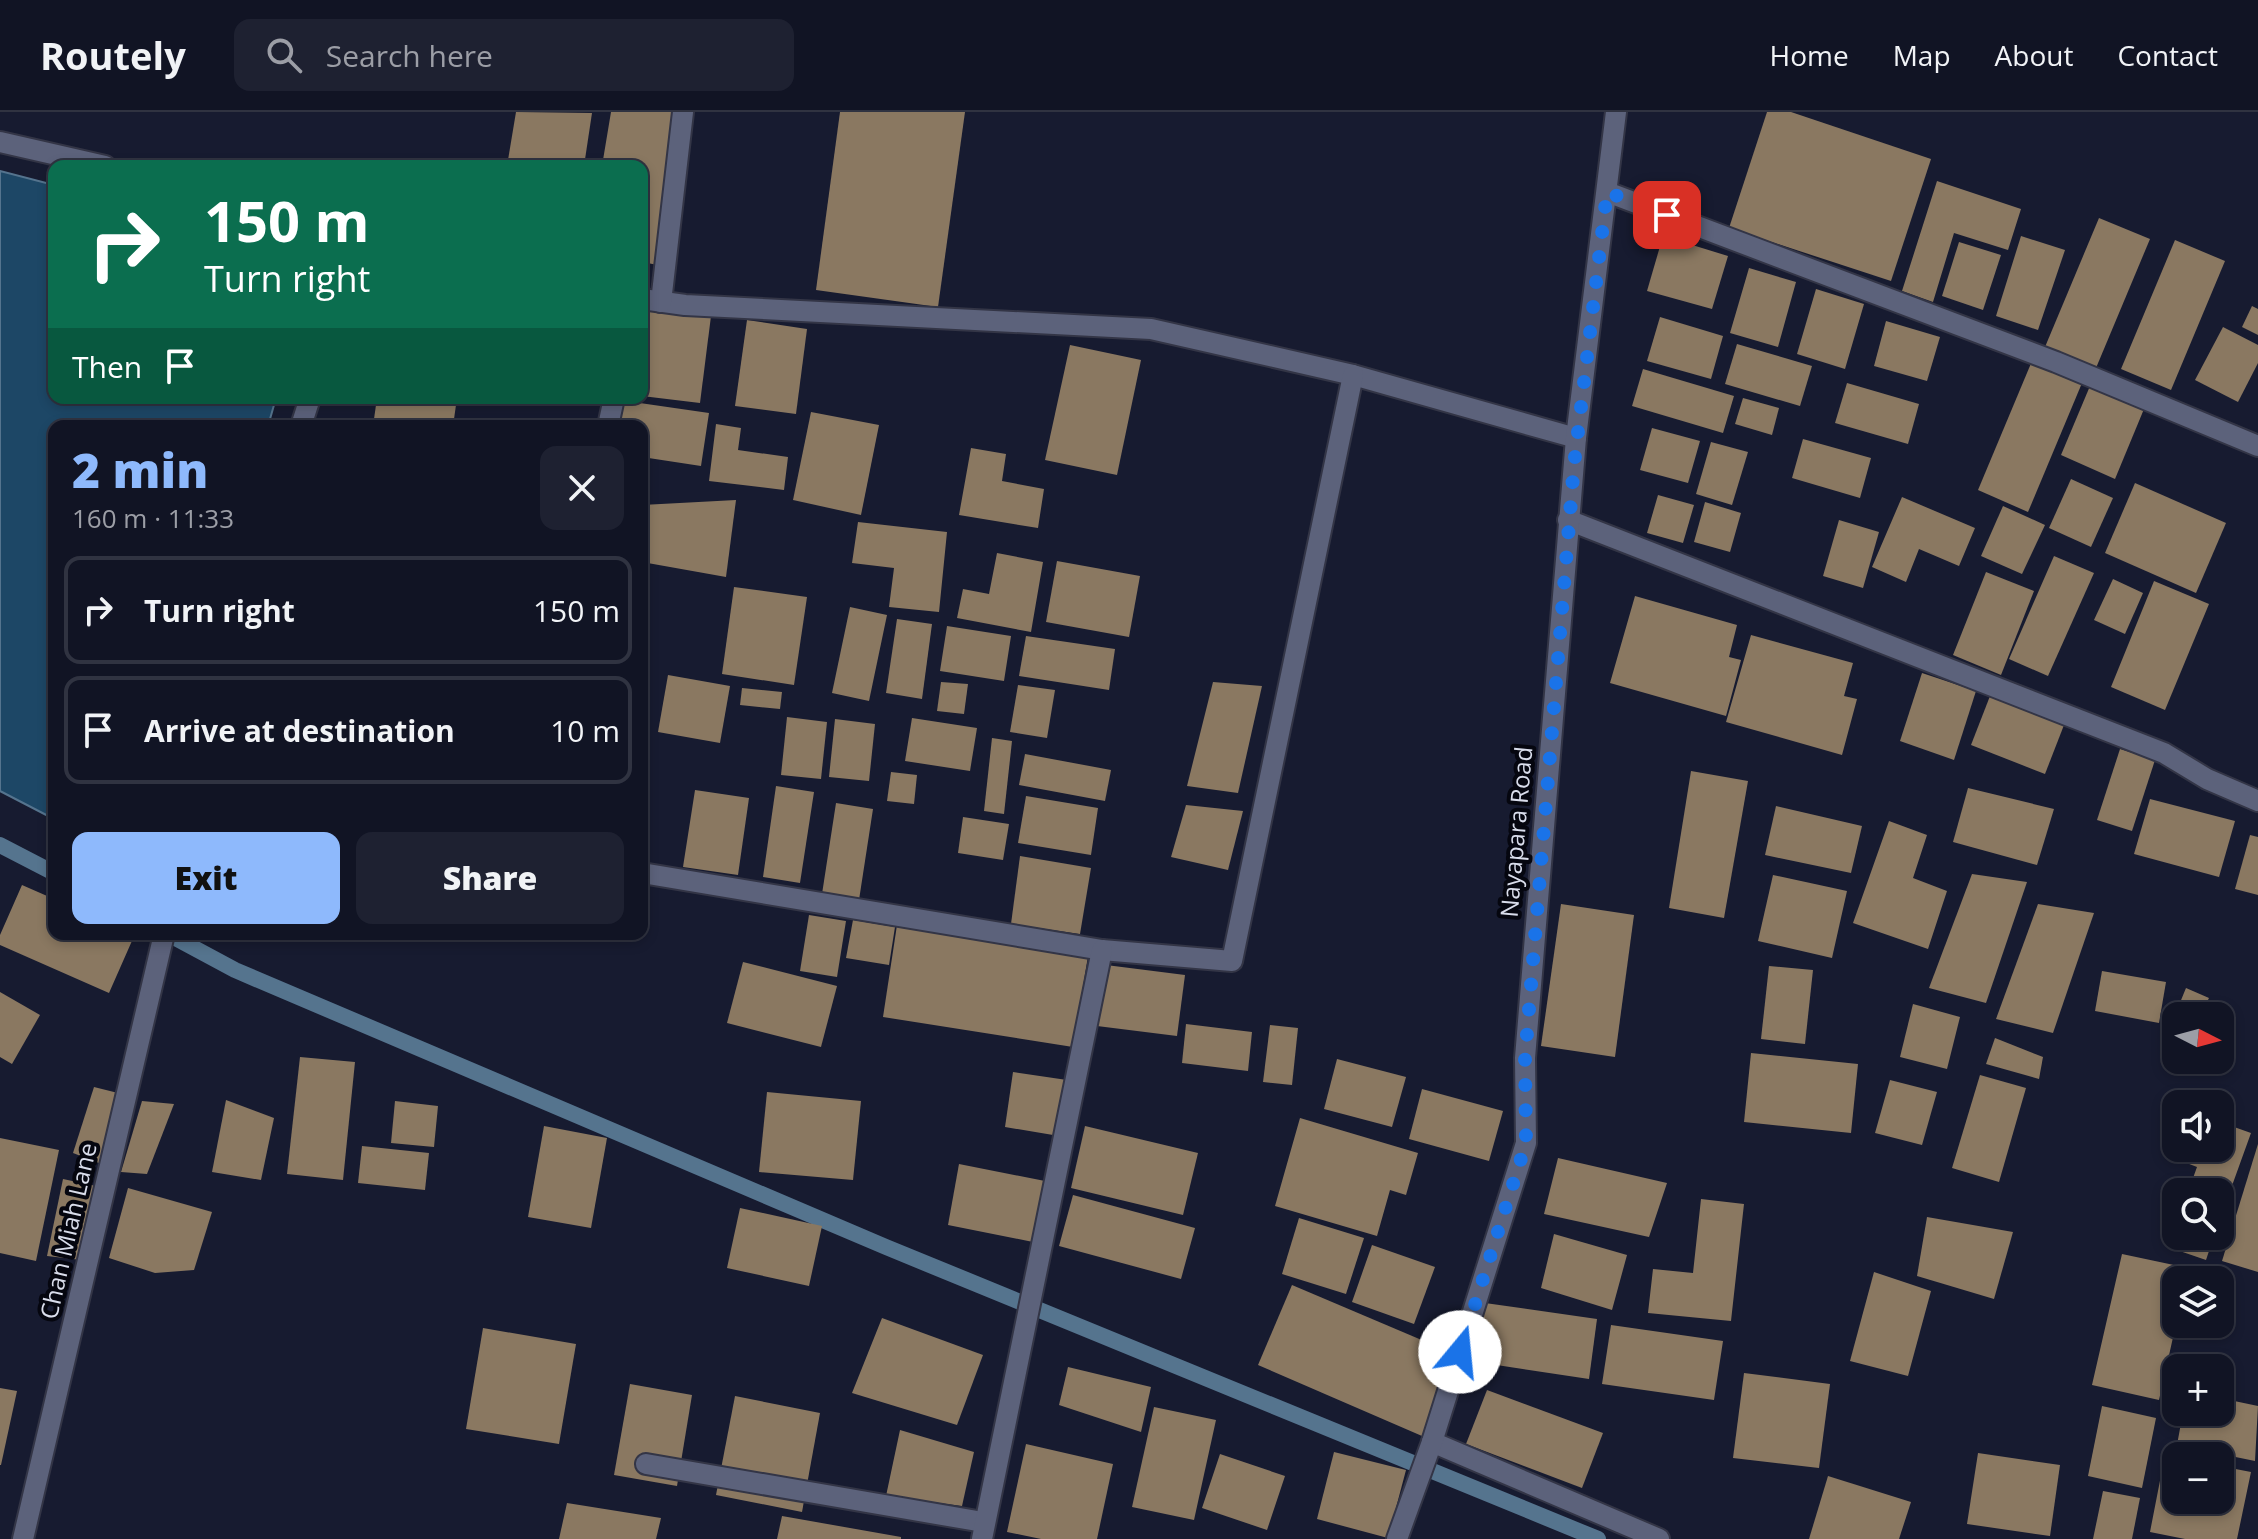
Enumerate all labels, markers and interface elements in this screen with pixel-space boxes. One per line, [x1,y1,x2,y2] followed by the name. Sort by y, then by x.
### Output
[234,19,794,91] search box
[40,29,186,81] text: Routely
[262,33,306,77] icon: search
[326,35,493,76] text: Search here
[1770,36,1849,74] text: Home
[1893,36,1951,74] text: Map
[1995,36,2073,74] text: About
[2117,36,2218,74] text: Contact
[1633,181,1701,249] pin
[204,182,370,258] text: 150 m
[72,192,176,296] icon: right
[1645,193,1689,237] icon: arrive
[204,254,370,303] text: Turn right
[158,344,202,388] icon: arrive
[72,346,142,387] text: Then
[72,437,208,502] text: 2 min
[540,446,624,530] button: close
[72,500,234,536] text: 160 m · 11:33
[76,588,120,632] icon: right
[144,590,295,631] text: Turn right
[533,590,620,631] text: 150 m
[76,708,120,752] icon: arrive
[144,710,455,751] text: Arrive at destination
[550,710,620,751] text: 10 m
[1492,745,1539,919] street label: Nayapara Road
[72,832,340,924] button: Exit
[356,832,624,924] button: Share
[2162,1002,2234,1074] north arrow
[2162,1002,2234,1514] map controls
[2162,1090,2234,1162] button: sound
[31,1139,104,1322] street label: Chan Miah Lane
[2162,1178,2234,1250] button: search
[2162,1266,2234,1338] button: layers
[1418,1310,1502,1394] position arrow
[2162,1354,2234,1426] button: +
[2162,1442,2234,1514] button: −

